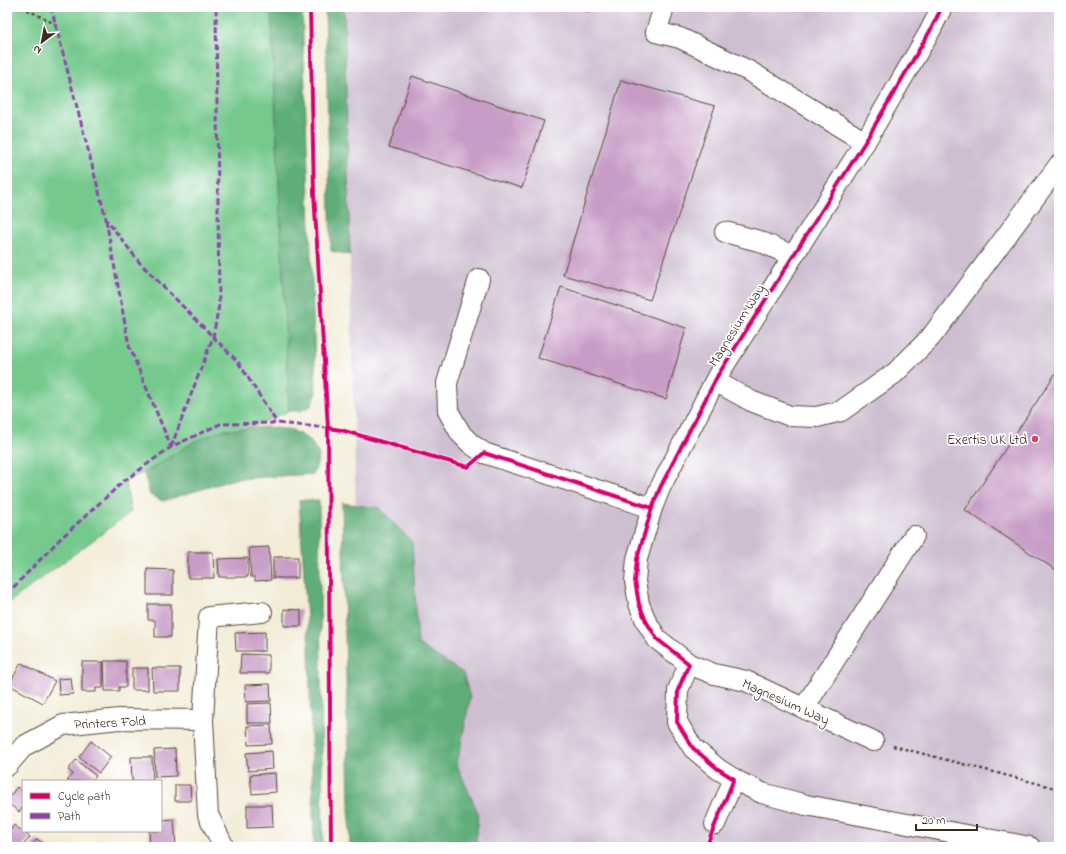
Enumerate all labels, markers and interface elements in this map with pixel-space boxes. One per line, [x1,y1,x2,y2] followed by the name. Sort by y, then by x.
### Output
[22,22,62,62] north arrow
[30,41,45,58] text: N
[704,280,772,372] street label: Magnesium Way
[947,430,1027,451] place label: Exertis UK Ltd
[1030,434,1040,444] marker: Exertis UK Ltd
[738,674,833,732] street label: Magnesium Way
[74,711,147,736] street label: Printers Fold
[22,780,162,832] legend
[58,788,110,807] text: Cycle path
[916,806,977,832] scale bar
[58,808,81,826] text: Path
[922,812,945,830] text: 20 m

